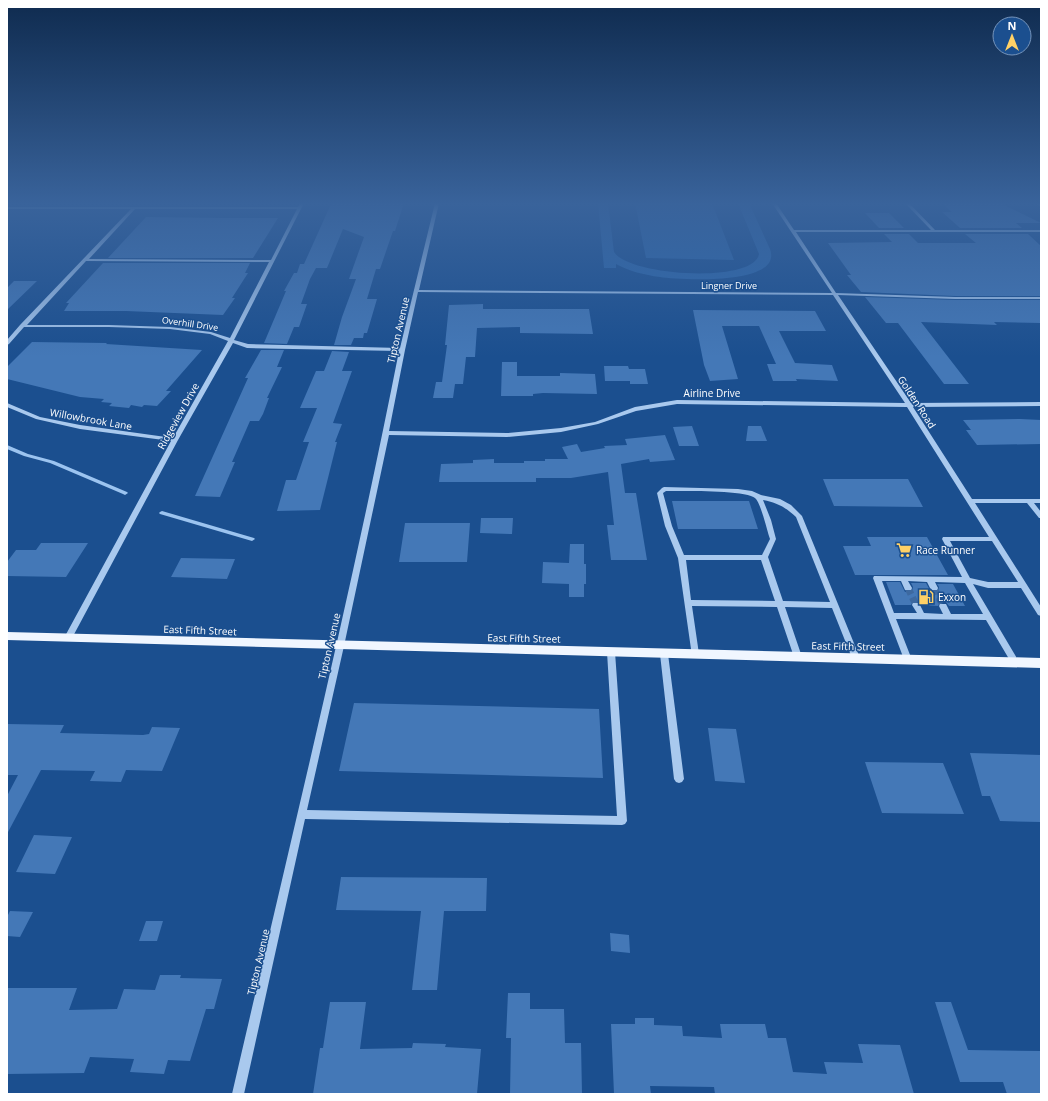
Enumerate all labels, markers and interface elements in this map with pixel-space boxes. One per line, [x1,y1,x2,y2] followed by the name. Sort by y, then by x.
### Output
[992,16,1032,56] north arrow
[1008,18,1016,33] text: N
[701,279,757,292] street label: Lingner Drive
[384,295,412,364] street label: Tipton Avenue
[161,313,219,334] street label: Overhill Drive
[895,373,939,431] street label: Golden Road
[154,380,202,452] street label: Ridgeview Drive
[684,386,741,400] street label: Airline Drive
[49,405,134,433] street label: Willowbrook Lane
[895,541,913,559] supermarket icon: Race Runner
[916,543,975,557] place label: Race Runner
[917,588,935,606] fuel station icon: Exxon
[938,590,966,604] place label: Exxon
[315,611,343,680] street label: Tipton Avenue
[163,622,237,638] street label: East Fifth Street
[487,630,561,646] street label: East Fifth Street
[811,638,885,654] street label: East Fifth Street
[244,927,272,996] street label: Tipton Avenue

